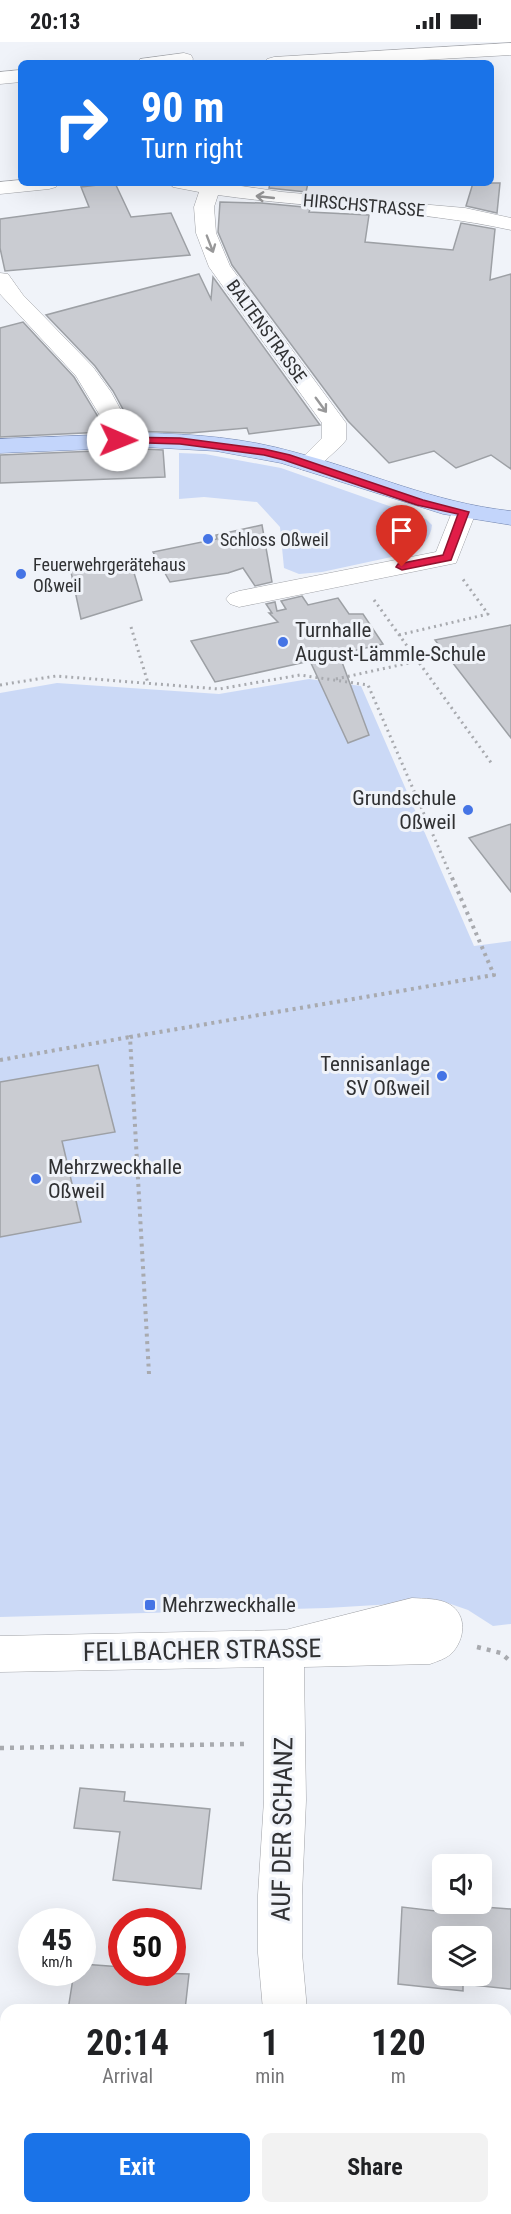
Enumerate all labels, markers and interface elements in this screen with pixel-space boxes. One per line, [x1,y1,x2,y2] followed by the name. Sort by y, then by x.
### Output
[30,9,81,34] text: 20:13
[141,83,224,132] text: 90 m
[42,84,120,162] icon: right
[141,133,243,165] text: Turn right
[302,189,426,221] street label: HIRSCHSTRASSE
[256,191,276,202] one-way arrow
[206,235,217,253] one-way arrow
[223,275,311,387] street label: BALTENSTRASSE
[314,396,327,412] one-way arrow
[86,408,150,472] position arrow
[376,505,427,567] pin
[385,514,418,547] icon: arrive
[220,529,329,550] place label: Schloss Oßweil
[201,532,215,546] marker: Schloss Oßweil
[33,554,186,596] place label: Feuerwehrgerätehaus Oßweil
[14,567,28,581] marker: Feuerwehrgerätehaus Oßweil
[295,618,486,666] place label: Turnhalle August-Lämmle-Schule
[276,635,290,649] marker: Turnhalle August-Lämmle-Schule
[352,786,456,834] place label: Grundschule Oßweil
[461,803,475,817] marker: Grundschule Oßweil
[320,1052,430,1100] place label: Tennisanlage SV Oßweil
[435,1069,449,1083] marker: Tennisanlage SV Oßweil
[48,1155,182,1203] place label: Mehrzweckhalle Oßweil
[29,1172,43,1186] marker: Mehrzweckhalle Oßweil
[162,1593,296,1617] place label: Mehrzweckhalle
[143,1598,157,1612] marker: Mehrzweckhalle
[83,1633,321,1667] street label: FELLBACHER STRASSE
[265,1736,299,1922] street label: AUF DER SCHANZ
[432,1854,492,1986] map controls
[432,1854,492,1914] button: sound
[108,1908,186,1986] speed limit sign: 50
[42,1922,72,1957] text: 45
[432,1926,492,1986] button: layers
[42,1953,72,1971] text: km/h
[86,2022,169,2064] text: 20:14
[261,2022,279,2064] text: 1
[371,2022,426,2064] text: 120
[102,2064,153,2088] text: Arrival
[255,2064,285,2088] text: min
[391,2064,406,2088] text: m
[24,2133,250,2202] button: Exit
[262,2133,488,2202] button: Share

